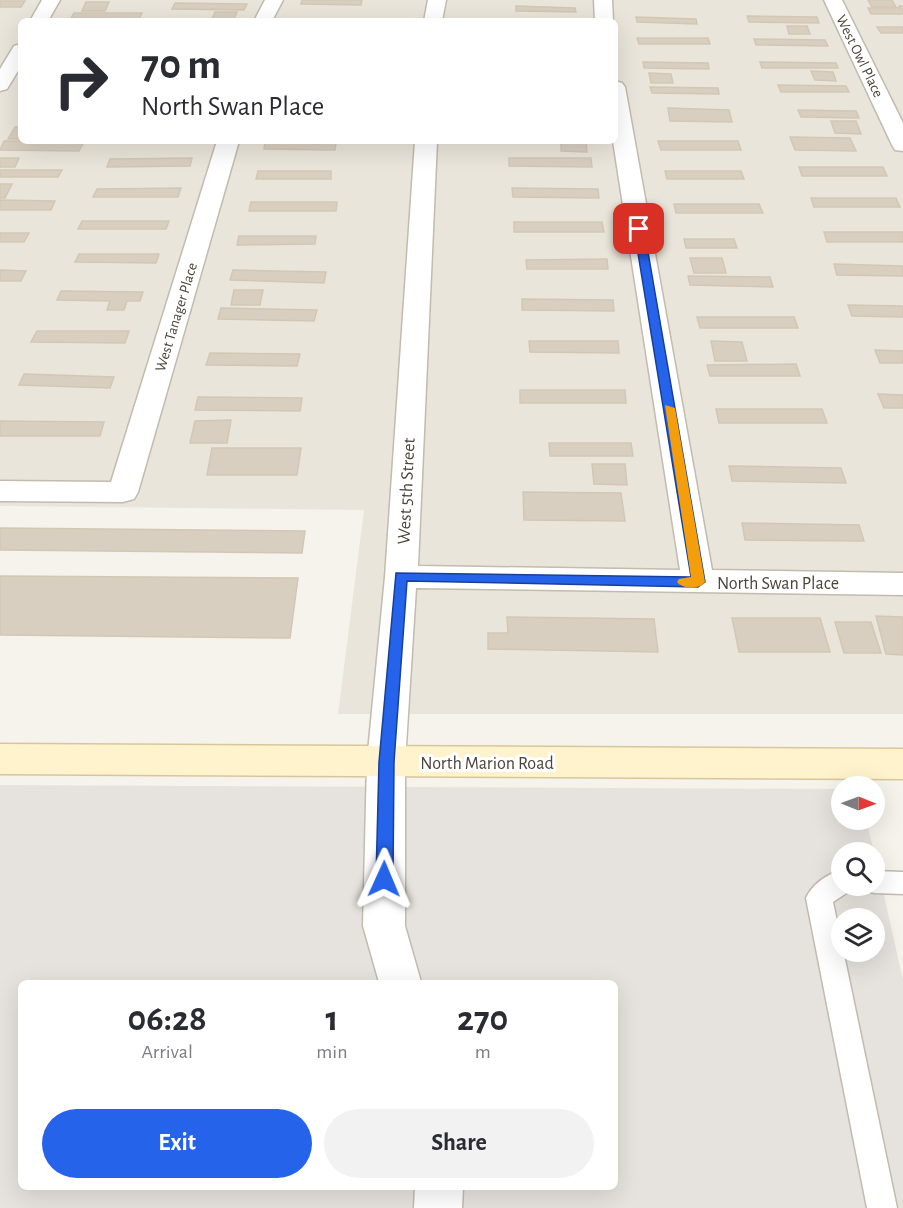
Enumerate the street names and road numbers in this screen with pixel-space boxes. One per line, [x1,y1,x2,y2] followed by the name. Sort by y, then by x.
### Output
[833,13,886,100] street label: West Owl Place
[153,261,200,373] street label: West Tanager Place
[395,437,419,545] street label: West 5th Street
[717,575,839,593] street label: North Swan Place
[420,755,554,773] street label: North Marion Road

